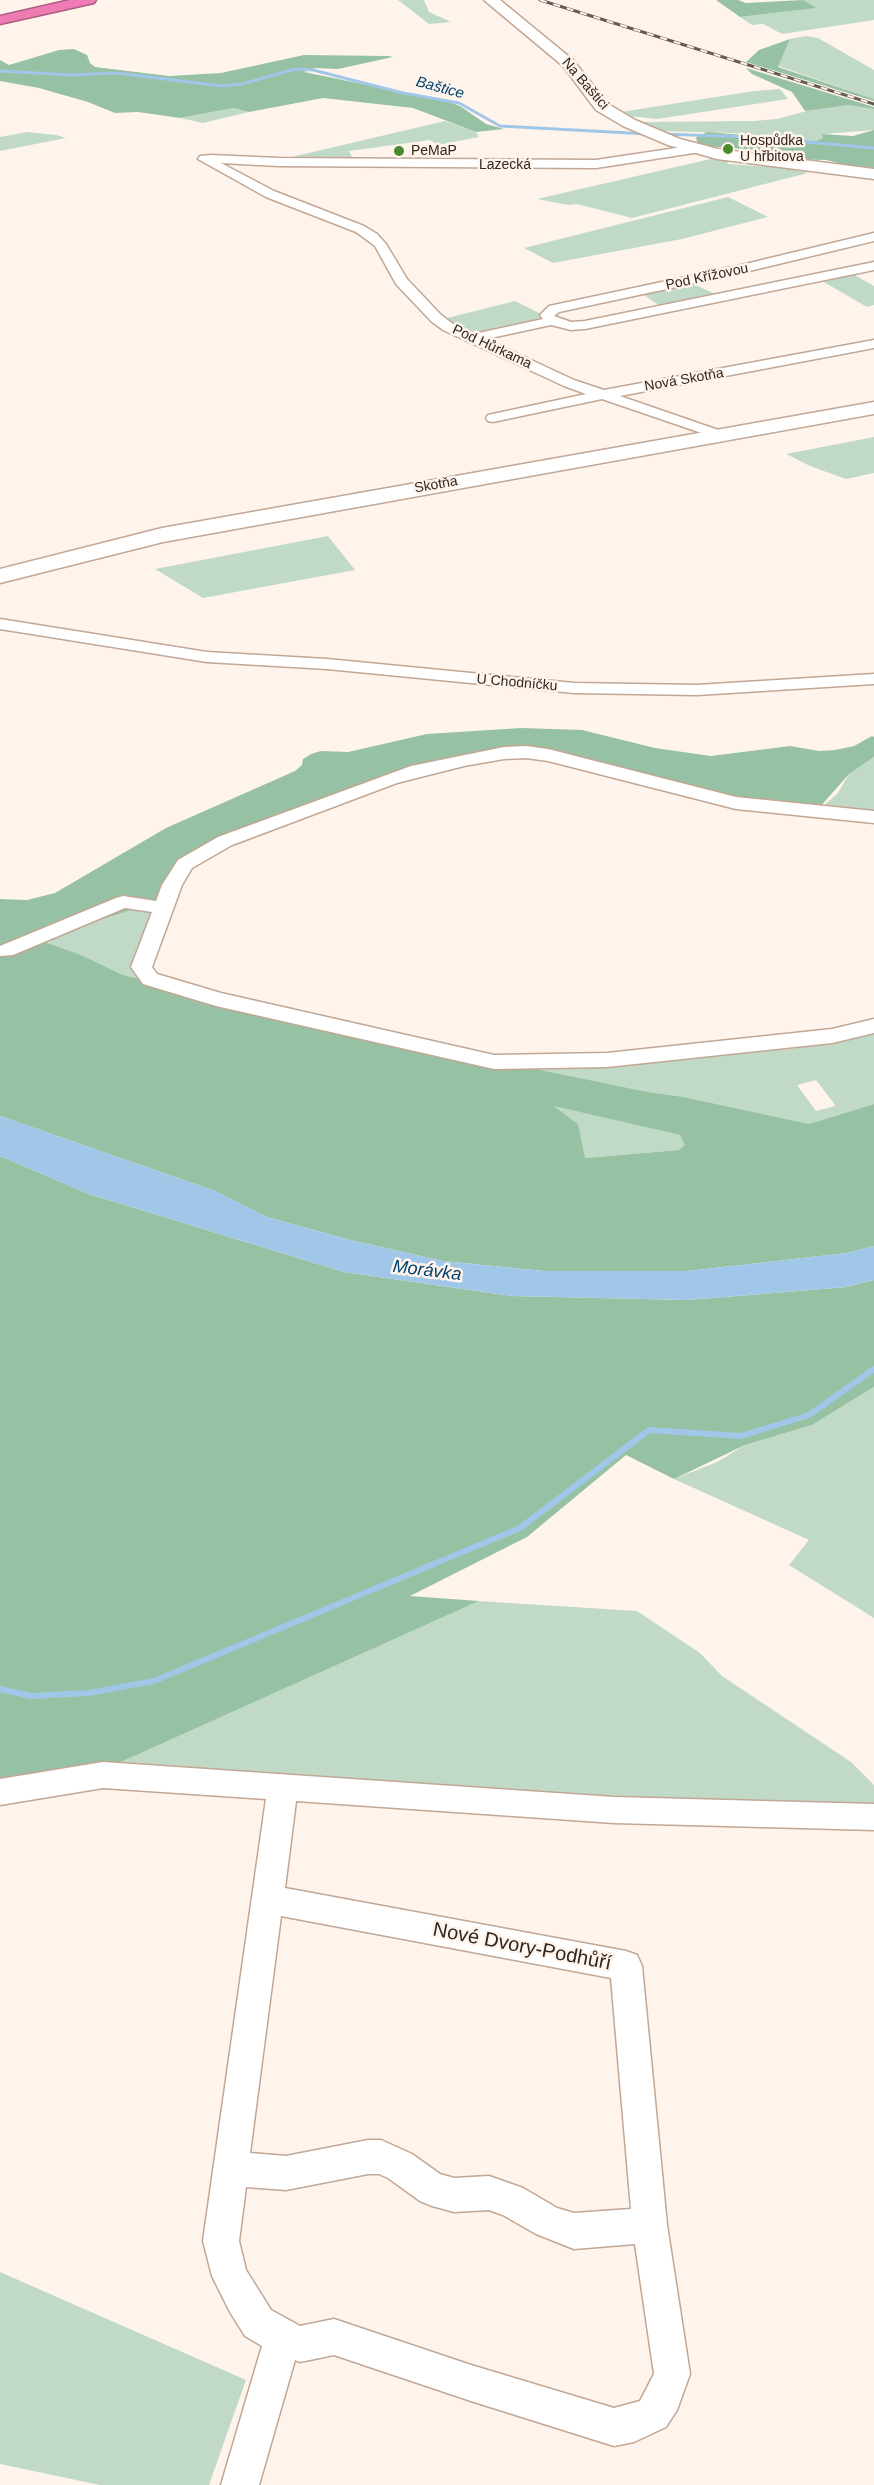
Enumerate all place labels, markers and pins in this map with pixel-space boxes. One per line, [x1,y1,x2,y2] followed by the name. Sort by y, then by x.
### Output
[740,133,804,166] place label: Hospůdka U hřbitova
[721,142,735,156] marker: Hospůdka U hřbitova
[411,143,457,159] place label: PeMaP
[392,144,406,158] marker: PeMaP

